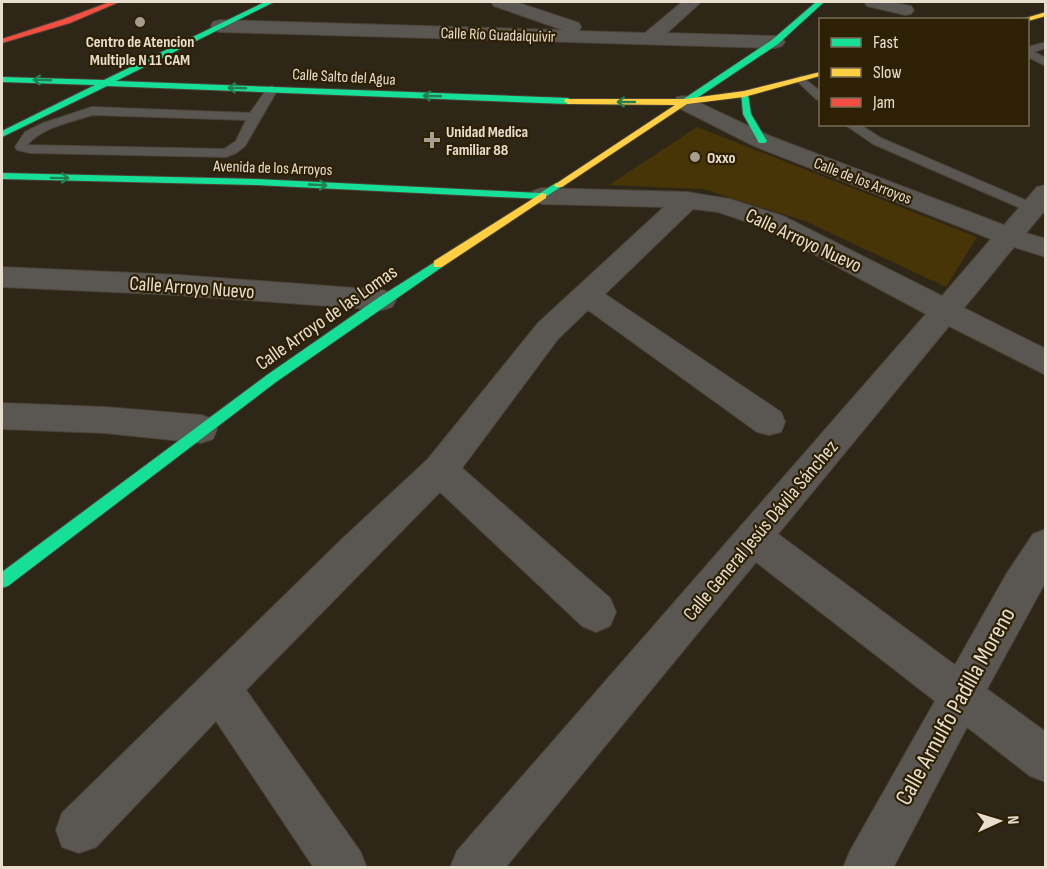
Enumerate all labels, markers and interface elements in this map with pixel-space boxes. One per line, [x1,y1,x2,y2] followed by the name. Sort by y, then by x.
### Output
[133,15,147,29] marker: Centro de Atencion Multiple N 11 CAM
[819,18,1029,126] legend
[440,24,556,47] street label: Calle Río Guadalquivir
[873,32,899,53] text: Fast
[86,33,194,70] place label: Centro de Atencion Multiple N 11 CAM
[873,62,902,83] text: Slow
[292,65,396,90] street label: Calle Salto del Agua
[32,75,52,86] one-way arrow
[227,82,247,93] one-way arrow
[422,91,442,102] one-way arrow
[872,92,895,113] text: Jam
[617,96,637,108] one-way arrow
[446,123,528,160] place label: Unidad Medica Familiar 88
[423,131,441,149] marker: Unidad Medica Familiar 88
[707,149,735,168] place label: Oxxo
[688,150,702,164] marker: Oxxo
[811,154,914,209] street label: Calle de los Arroyos
[212,157,333,180] street label: Avenida de los Arroyos
[49,172,69,183] one-way arrow
[307,179,327,190] one-way arrow
[742,204,865,278] street label: Calle Arroyo Nuevo
[251,260,402,376] street label: Calle Arroyo de las Lomas
[129,272,255,304] street label: Calle Arroyo Nuevo
[678,435,843,626] street label: Calle General Jesús Dávila Sánchez
[889,602,1022,810] street label: Calle Arnulfo Padilla Moreno
[969,791,1029,851] north arrow
[1003,815,1022,825] text: N

